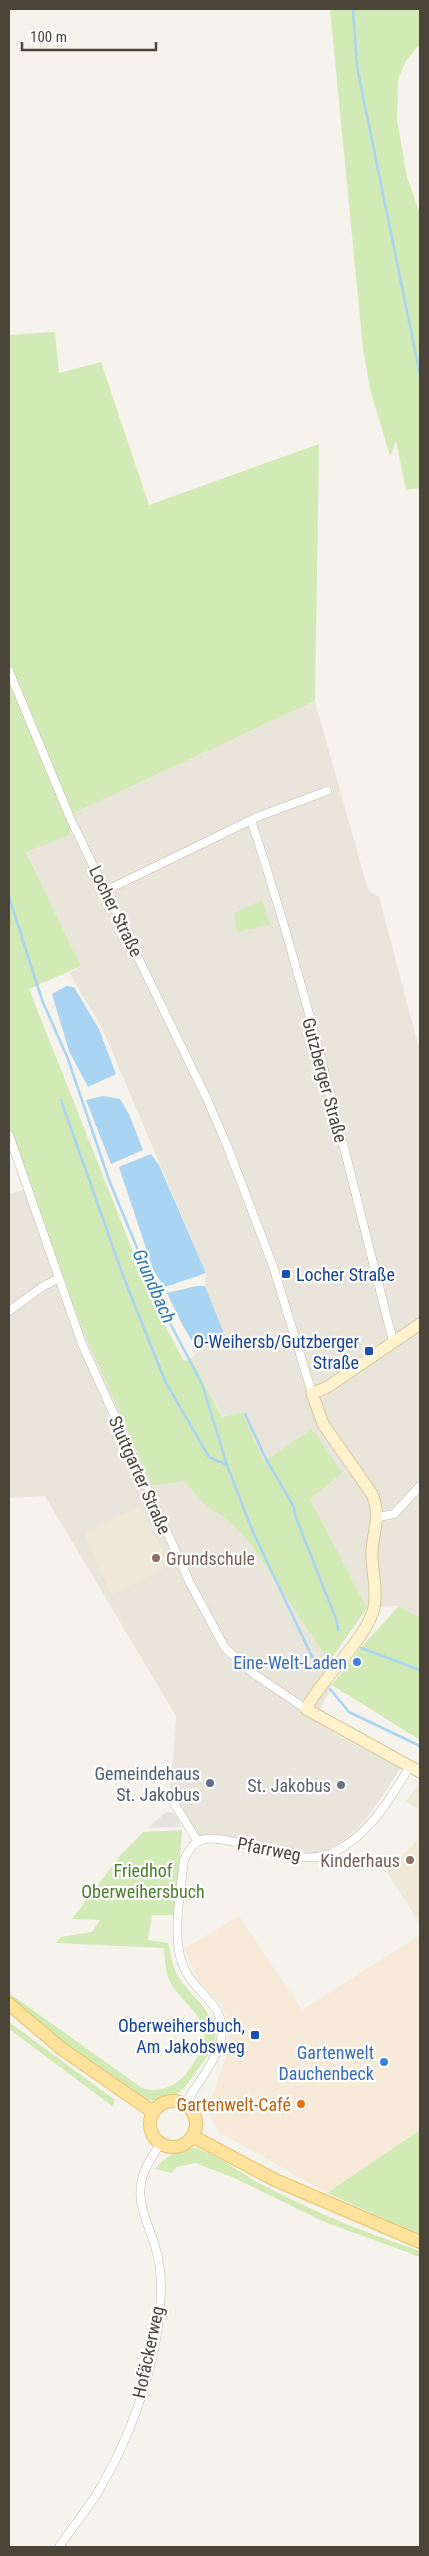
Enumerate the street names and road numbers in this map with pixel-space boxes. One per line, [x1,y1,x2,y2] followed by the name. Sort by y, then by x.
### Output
[85,862,147,960] street label: Locher Straße
[298,1015,352,1145] street label: Gutzberger Straße
[105,1413,175,1537] street label: Stuttgarter Straße
[235,1833,303,1865] street label: Pfarrweg
[128,2304,168,2400] street label: Hofäckerweg

